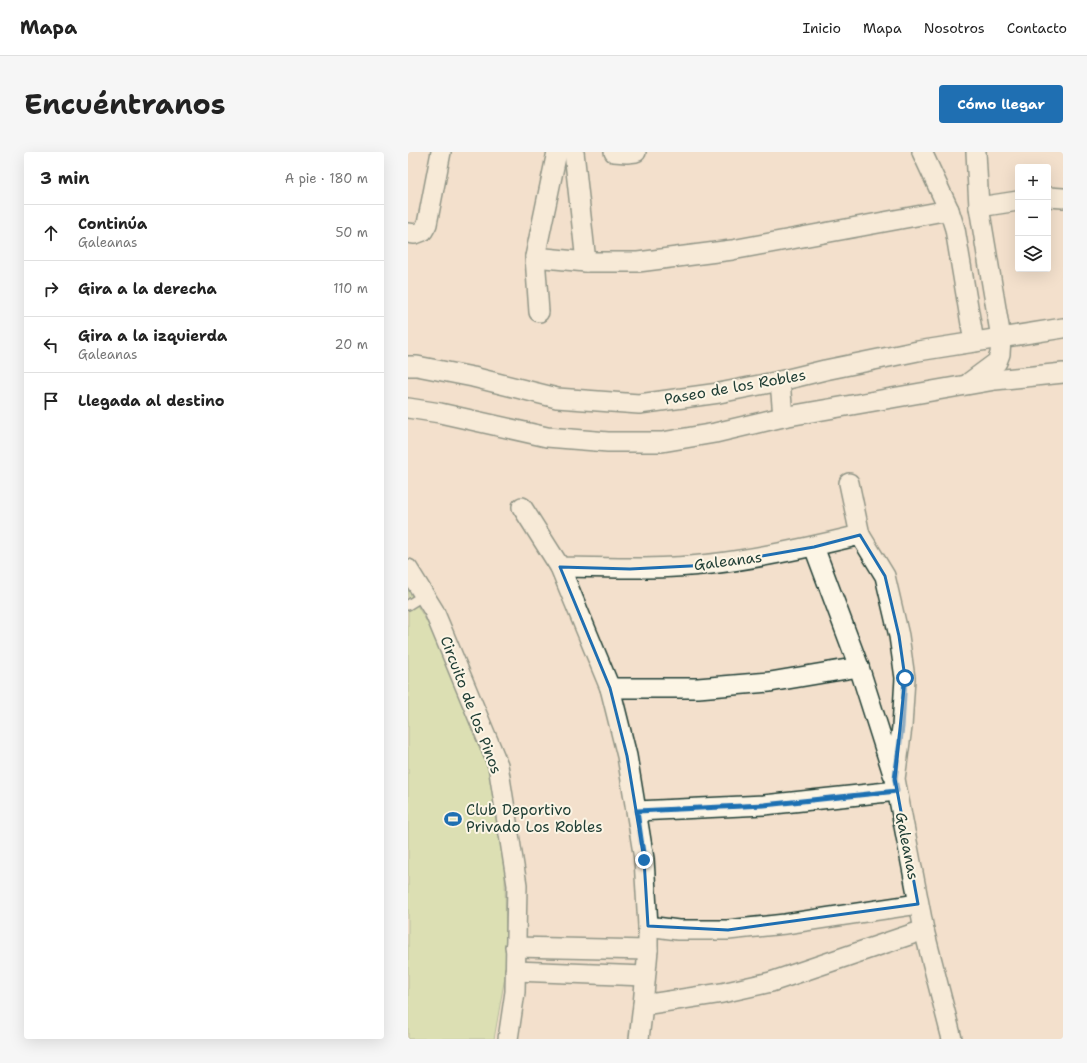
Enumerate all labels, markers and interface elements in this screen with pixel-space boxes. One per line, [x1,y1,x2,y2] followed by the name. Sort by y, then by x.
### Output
[20,15,77,40] text: Mapa
[803,19,841,37] text: Inicio
[863,19,902,37] text: Mapa
[924,19,985,37] text: Nosotros
[1007,19,1067,37] text: Contacto
[24,85,226,123] text: Encuéntranos
[939,85,1063,123] button: Cómo llegar
[1015,164,1051,272] map controls
[1015,164,1051,200] button: +
[40,167,90,189] text: 3 min
[285,170,368,187] text: A pie · 180 m
[1015,200,1051,236] button: −
[78,214,147,234] text: Continúa
[40,222,62,244] icon: ahead
[335,224,368,241] text: 50 m
[78,234,137,251] text: Galeanas
[1015,236,1051,272] button: layers
[40,278,62,300] icon: right
[78,279,217,299] text: Gira a la derecha
[333,280,368,297] text: 110 m
[78,326,227,346] text: Gira a la izquierda
[40,334,62,356] icon: left
[335,336,368,353] text: 20 m
[78,346,137,363] text: Galeanas
[663,365,807,409] street label: Paseo de los Robles
[40,390,62,412] icon: arrive
[78,391,225,411] text: Llegada al destino
[693,547,763,575] street label: Galeanas
[435,633,507,777] street label: Circuito de los Pinos
[896,669,914,687] route start
[466,800,603,837] place label: Club Deportivo Privado Los Robles
[443,809,463,829] sports icon: Club Deportivo Privado Los Robles
[891,810,923,882] street label: Galeanas
[635,851,653,869] route end

